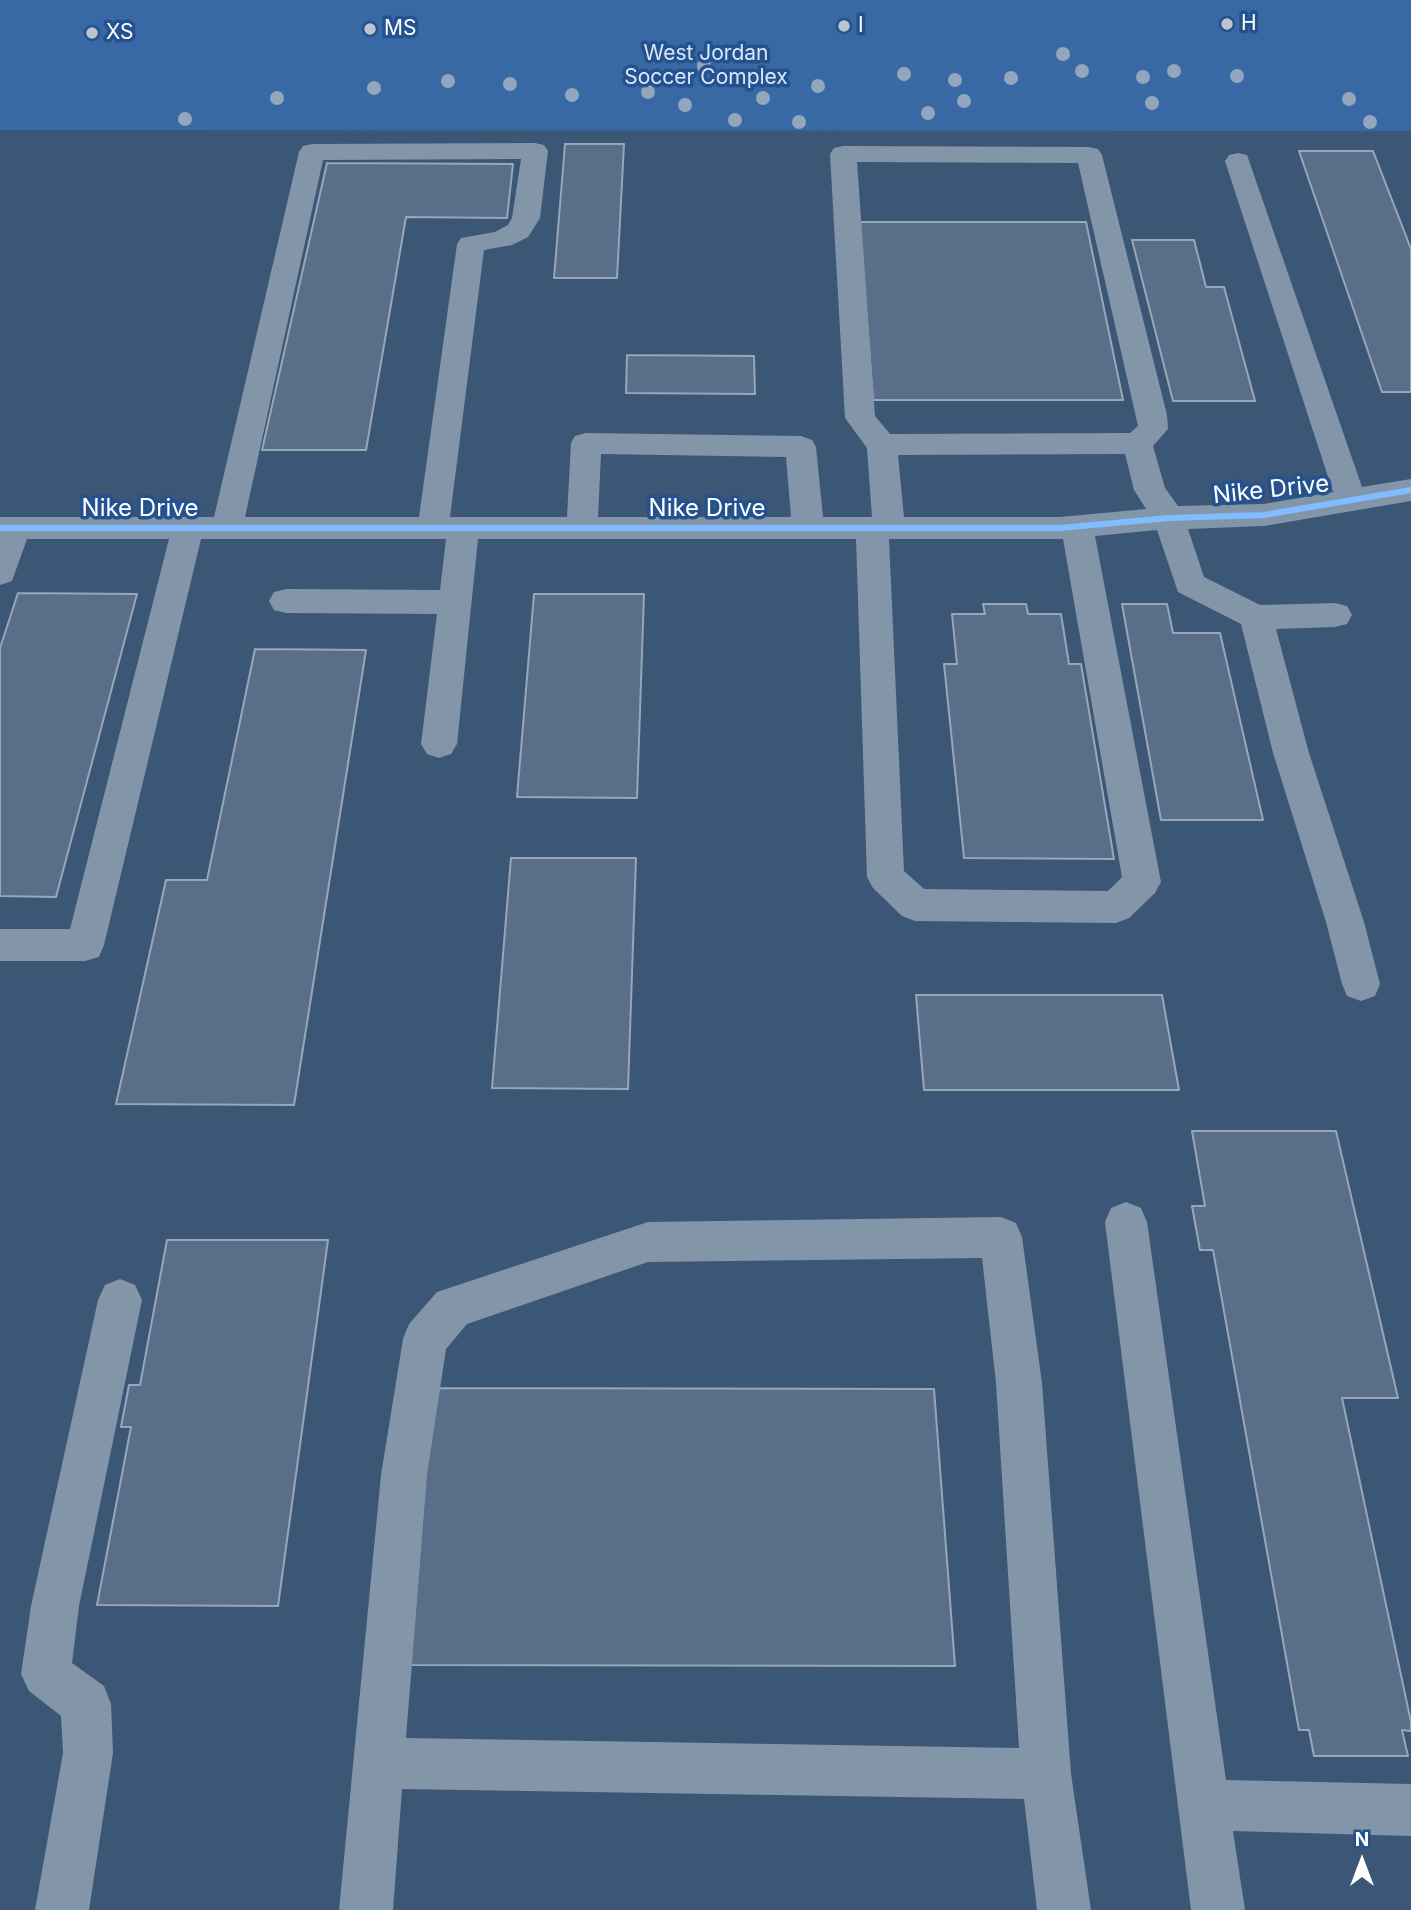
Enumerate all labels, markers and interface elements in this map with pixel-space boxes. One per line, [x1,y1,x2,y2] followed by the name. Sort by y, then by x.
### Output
[1241,11,1257,37] place label: H
[858,13,864,39] place label: I
[384,16,416,42] place label: MS
[1219,16,1235,32] marker: H
[836,18,852,34] marker: I
[106,20,134,46] place label: XS
[362,21,378,37] marker: MS
[84,25,100,41] marker: XS
[624,41,788,91] park label: West Jordan Soccer Complex
[1211,470,1331,510] street label: Nike Drive
[82,495,198,523] street label: Nike Drive
[649,495,765,523] street label: Nike Drive
[1327,1826,1397,1896] north arrow
[1355,1828,1369,1851] text: N

